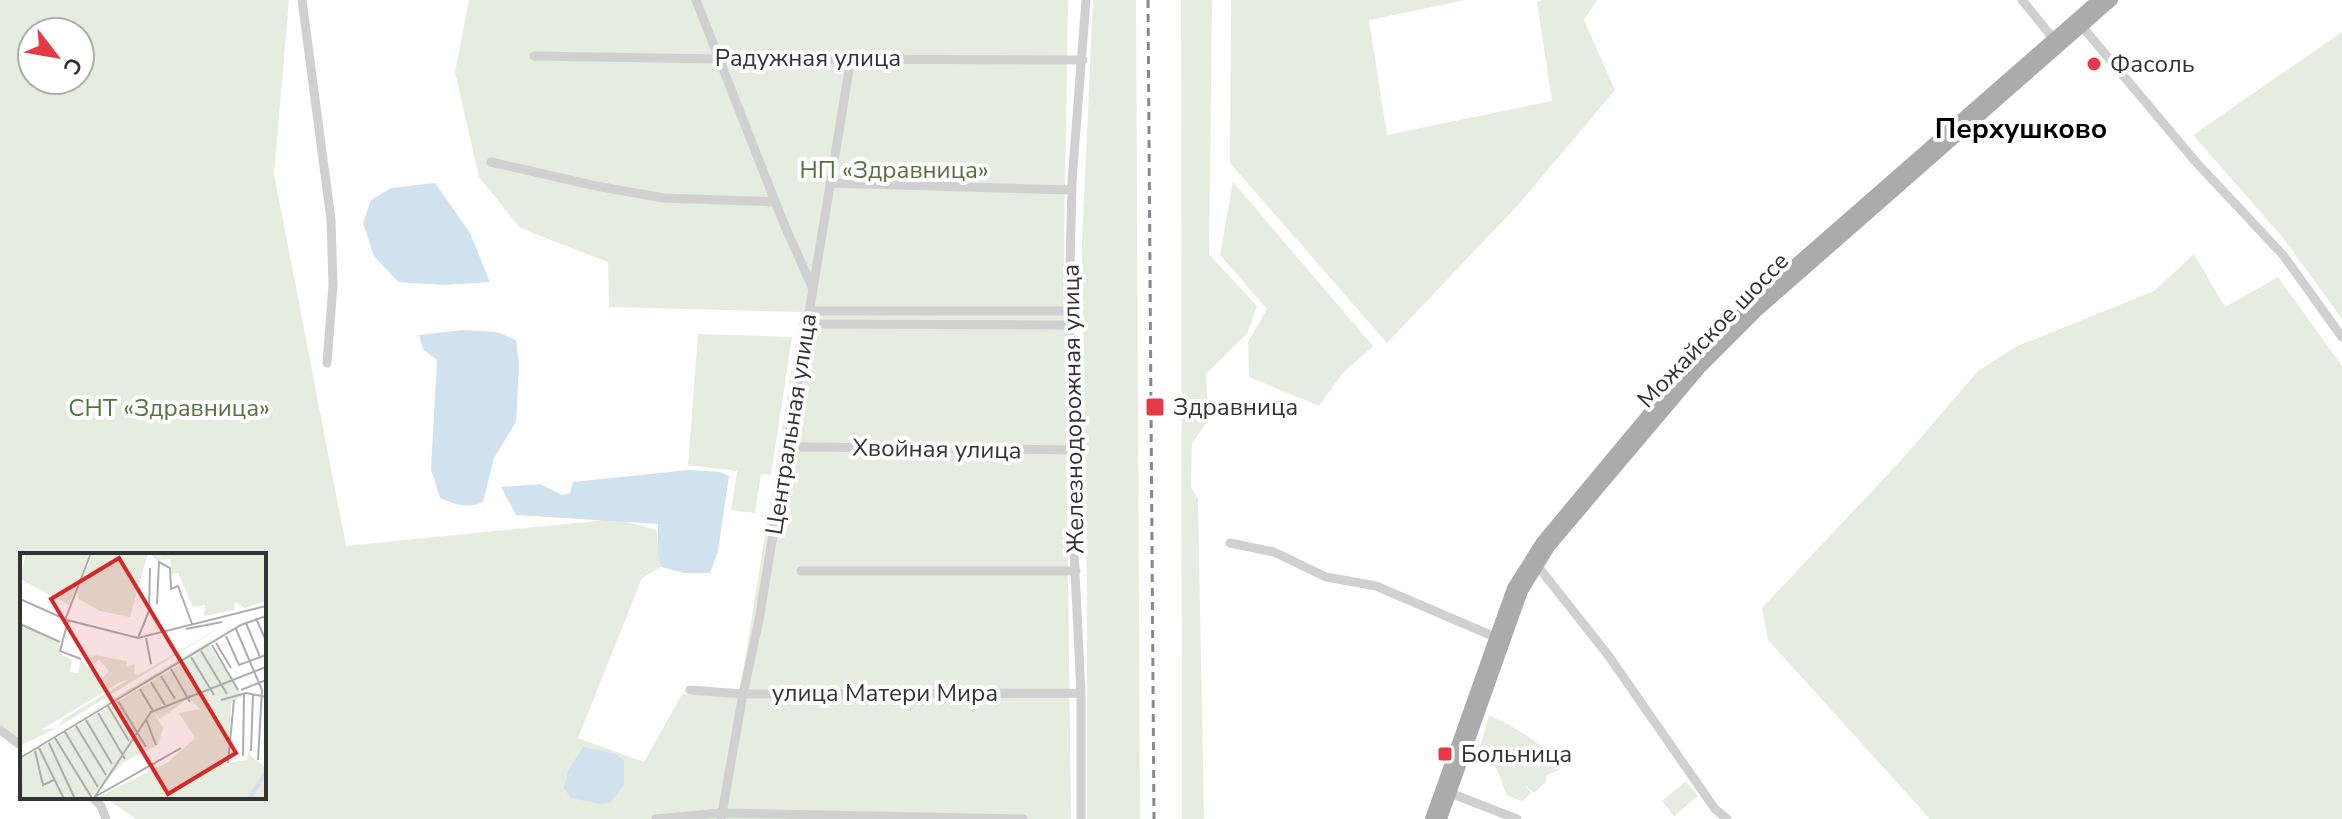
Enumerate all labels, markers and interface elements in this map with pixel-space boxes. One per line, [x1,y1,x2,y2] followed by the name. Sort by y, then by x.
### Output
[16,16,96,96] north arrow
[715,42,901,74] street label: Радужная улица
[2110,48,2195,80] place label: Фасоль
[56,52,89,80] text: С
[2085,55,2103,73] marker: Фасоль
[1935,110,2107,148] district label: Перхушково
[800,154,989,186] park label: НП «Здравница»
[1630,245,1796,415] street label: Можайское шоссе
[1054,264,1092,554] street label: Железнодорожная улица
[758,311,824,537] street label: Центральная улица
[1173,391,1298,423] place label: Здравница
[68,392,270,424] park label: СНТ «Здравница»
[1144,396,1166,418] marker: Здравница
[852,432,1022,466] street label: Хвойная улица
[20,553,266,799] inset map
[772,677,998,709] street label: улица Матери Мира
[1461,738,1572,770] place label: Больница
[1436,745,1454,763] marker: Больница

